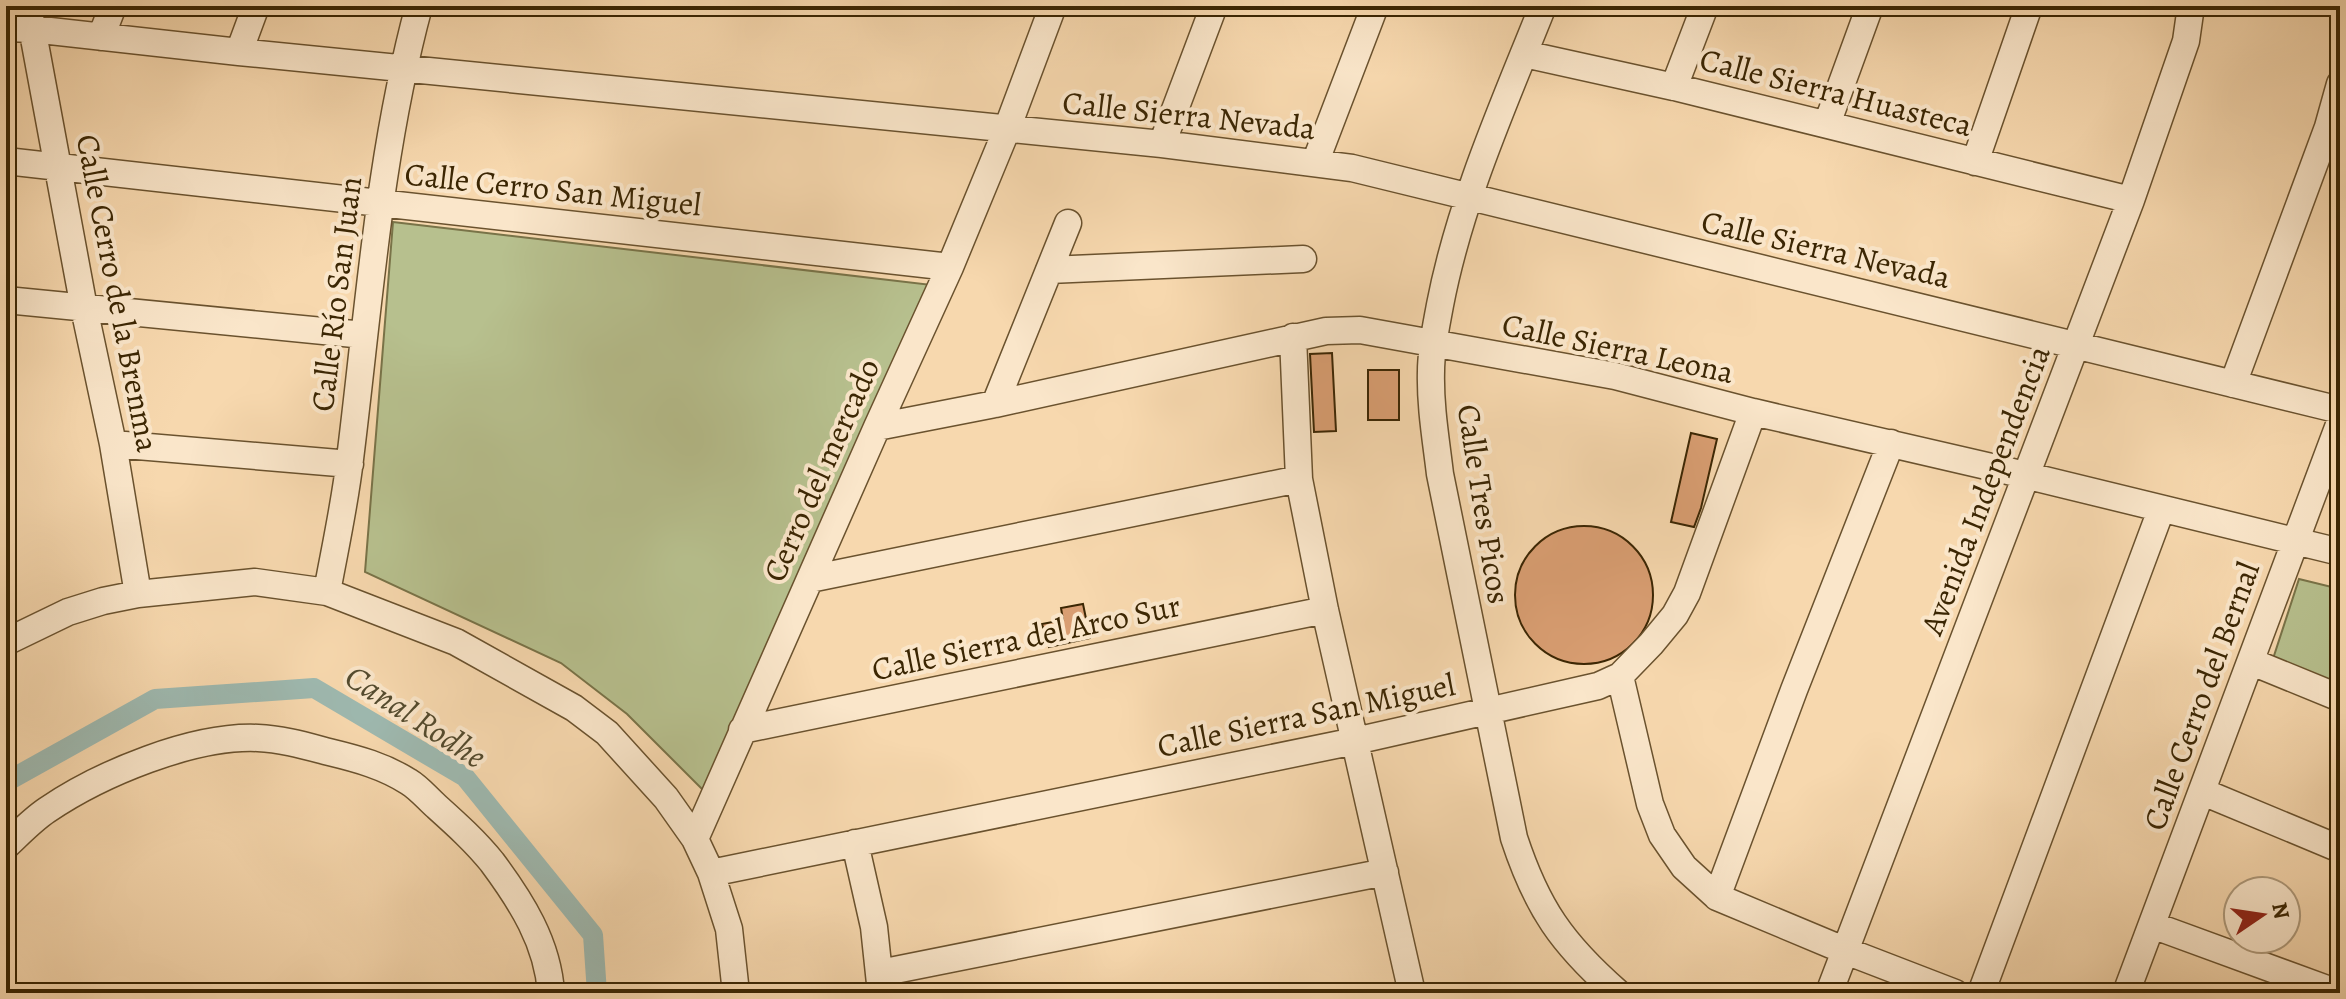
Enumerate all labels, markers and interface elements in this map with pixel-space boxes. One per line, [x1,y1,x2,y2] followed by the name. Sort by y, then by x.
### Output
[1695,37,1977,147] street label: Calle Sierra Huasteca
[1060,80,1318,150] street label: Calle Sierra Nevada
[66,131,170,456] street label: Calle Cerro de la Brenma
[403,152,704,226] street label: Calle Cerro San Miguel
[300,174,372,414] street label: Calle Río San Juan
[1697,199,1955,299] street label: Calle Sierra Nevada
[1498,302,1738,394] street label: Calle Sierra Leona
[1909,339,2061,642] street label: Avenida Independencia
[752,351,890,589] street label: Cerro del mercado
[1447,401,1521,607] street label: Calle Tres Picos
[2132,555,2270,836] street label: Calle Cerro del Bernal
[868,583,1184,691] street label: Calle Sierra del Arco Sur
[336,653,495,780] water label: Canal Rodhe
[1153,662,1459,768] street label: Calle Sierra San Miguel
[2222,875,2302,955] north arrow
[2264,900,2297,922] text: N

